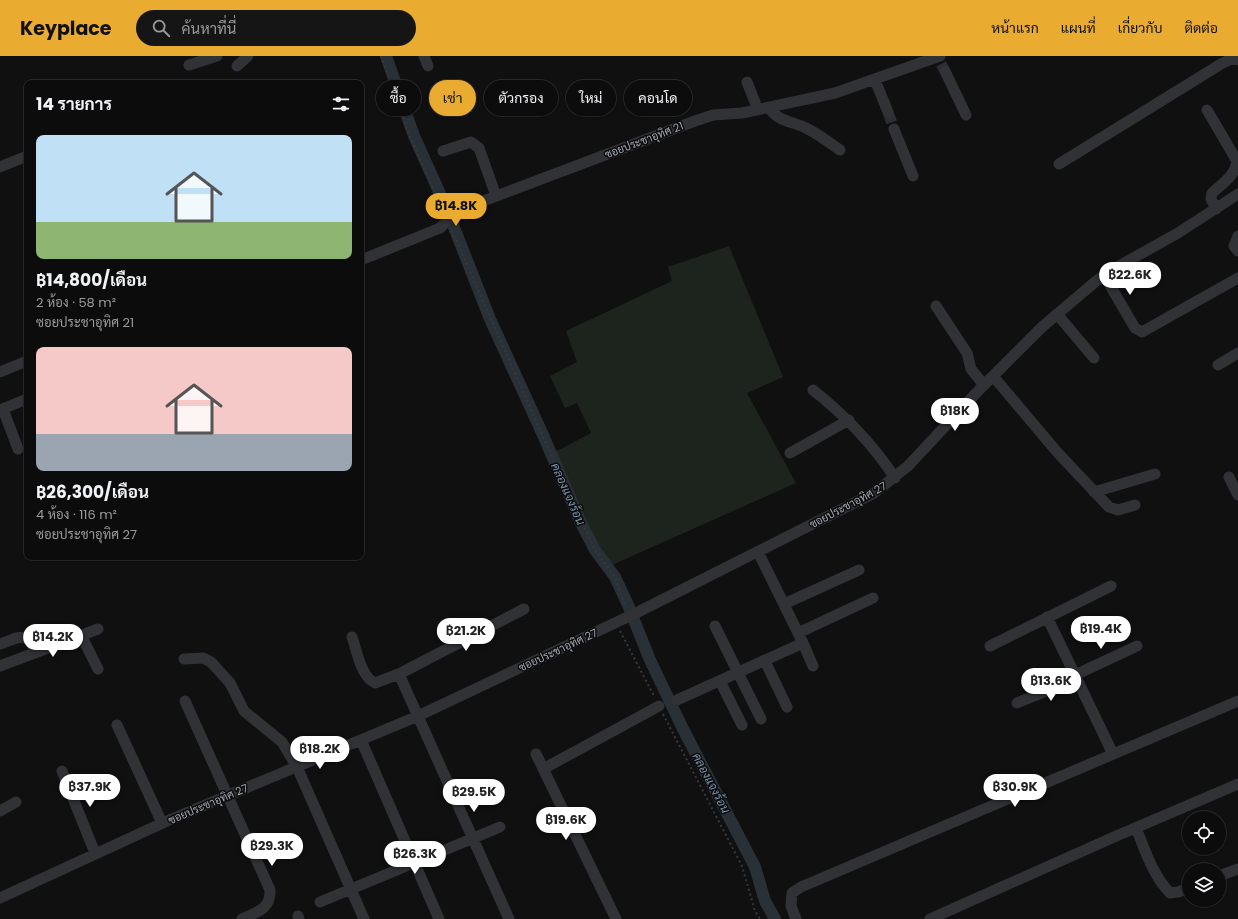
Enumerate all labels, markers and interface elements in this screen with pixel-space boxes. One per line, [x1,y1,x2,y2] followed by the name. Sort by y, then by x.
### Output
[136,10,416,46] search box
[20,15,112,42] text: Keyplace
[150,17,172,39] icon: search
[182,18,236,39] text: ค้นหาที่นี่
[991,18,1039,38] text: หน้าแรก
[1061,18,1096,38] text: แผนที่
[1118,18,1162,38] text: เกี่ยวกับ
[1184,18,1218,38] text: ติดต่อ
[376,80,421,116] chip: ซื้อ
[429,80,476,116] chip: เช่า
[484,80,558,116] chip: ตัวกรอง
[566,80,616,116] chip: ใหม่
[624,80,692,116] chip: คอนโด
[36,92,112,116] text: 14 รายการ
[330,93,352,115] icon: filters
[602,118,686,163] street label: ซอยประชาอุทิศ 21
[158,161,230,233] icon: home
[423,193,489,227] pin: ฿14.8K
[435,196,477,215] text: ฿14.8K
[1097,262,1163,296] pin: ฿22.6K
[1108,265,1152,284] text: ฿22.6K
[36,268,147,292] text: ฿14,800/เดือน
[36,293,116,312] text: 2 ห้อง · 58 m²
[36,313,134,332] text: ซอยประชาอุทิศ 21
[158,373,230,445] icon: home
[931,398,979,432] pin: ฿18K
[940,401,970,420] text: ฿18K
[547,460,590,528] water label: คลองแจงร้อน
[806,478,890,533] street label: ซอยประชาอุทิศ 27
[36,480,149,504] text: ฿26,300/เดือน
[36,505,117,524] text: 4 ห้อง · 116 m²
[36,525,137,544] text: ซอยประชาอุทิศ 27
[1068,616,1134,650] pin: ฿19.4K
[433,618,499,652] pin: ฿21.2K
[1080,619,1122,638] text: ฿19.4K
[446,621,486,640] text: ฿21.2K
[20,624,86,658] pin: ฿14.2K
[516,625,601,676] street label: ซอยประชาอุทิศ 27
[32,627,74,646] text: ฿14.2K
[1018,668,1084,702] pin: ฿13.6K
[1030,671,1072,690] text: ฿13.6K
[287,736,353,770] pin: ฿18.2K
[299,739,341,758] text: ฿18.2K
[688,750,735,816] water label: คลองแจงร้อน
[57,774,123,808] pin: ฿37.9K
[982,774,1048,808] pin: ฿30.9K
[68,777,112,796] text: ฿37.9K
[993,777,1037,796] text: ฿30.9K
[441,779,507,813] pin: ฿29.5K
[166,780,251,829] street label: ซอยประชาอุทิศ 27
[452,782,496,801] text: ฿29.5K
[533,807,599,841] pin: ฿19.6K
[545,810,587,829] text: ฿19.6K
[1182,811,1226,907] map controls
[1182,811,1226,855] button: locate
[239,833,305,867] pin: ฿29.3K
[250,836,294,855] text: ฿29.3K
[382,841,448,875] pin: ฿26.3K
[393,844,437,863] text: ฿26.3K
[1182,863,1226,907] button: layers

